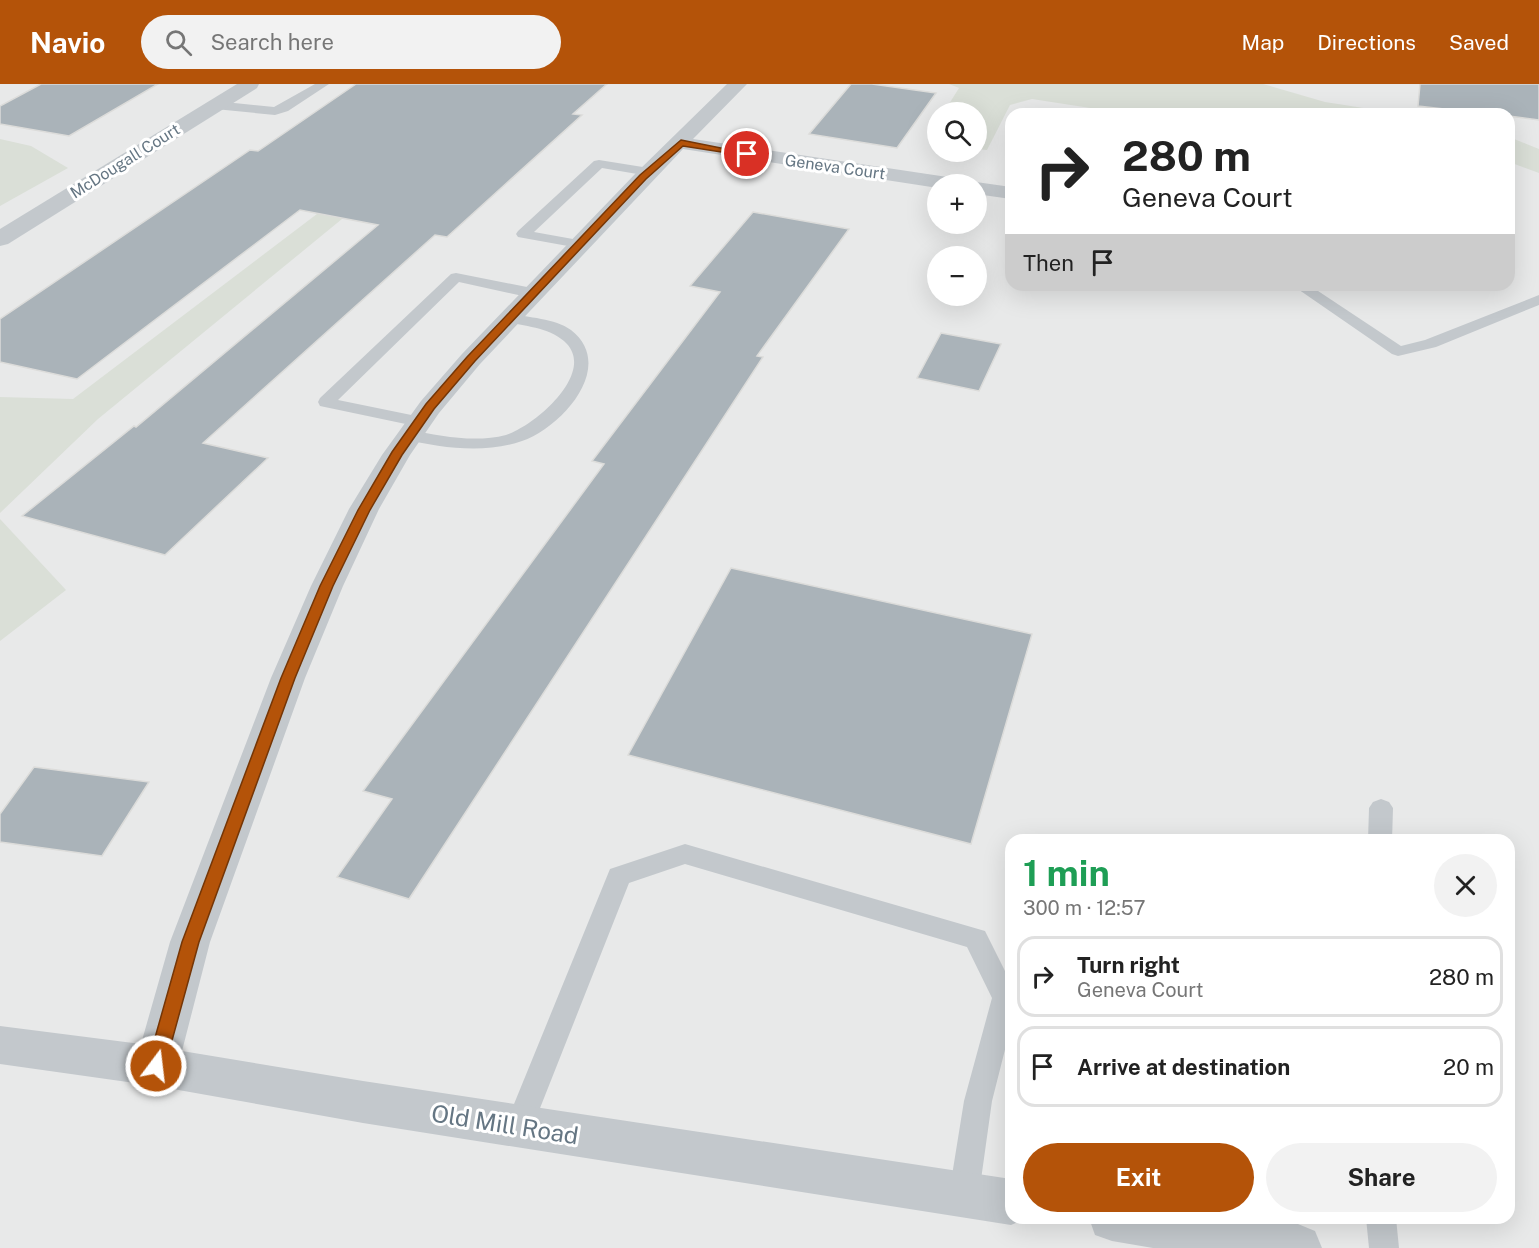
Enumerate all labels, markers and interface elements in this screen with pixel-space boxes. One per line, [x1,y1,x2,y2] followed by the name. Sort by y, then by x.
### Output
[141,15,561,69] search box
[30,26,105,59] text: Navio
[162,26,195,59] icon: search
[210,29,334,55] text: Search here
[1242,30,1284,55] text: Map
[1317,30,1416,55] text: Directions
[1449,30,1509,55] text: Saved
[927,102,987,306] map controls
[927,102,987,162] button: search
[67,120,183,202] street label: McDougall Court
[721,128,772,179] pin
[1122,131,1251,180] text: 280 m
[1023,132,1101,210] icon: right
[730,137,763,170] icon: arrive
[784,151,886,183] street label: Geneva Court
[927,174,987,234] button: +
[1122,181,1293,213] text: Geneva Court
[927,246,987,306] button: −
[1086,246,1119,279] icon: arrive
[1023,250,1074,276] text: Then
[1023,852,1110,894] text: 1 min
[1434,854,1497,917] button: close
[1023,896,1146,920] text: 300 m · 12:57
[1077,952,1180,978] text: Turn right
[1026,960,1059,993] icon: right
[1429,964,1494,990] text: 280 m
[1077,978,1204,1002] text: Geneva Court
[124,1034,188,1098] position arrow
[1026,1050,1059,1083] icon: arrive
[1077,1054,1290,1080] text: Arrive at destination
[1443,1054,1494,1080] text: 20 m
[429,1099,581,1149] street label: Old Mill Road
[1023,1143,1254,1212] button: Exit
[1266,1143,1497,1212] button: Share

